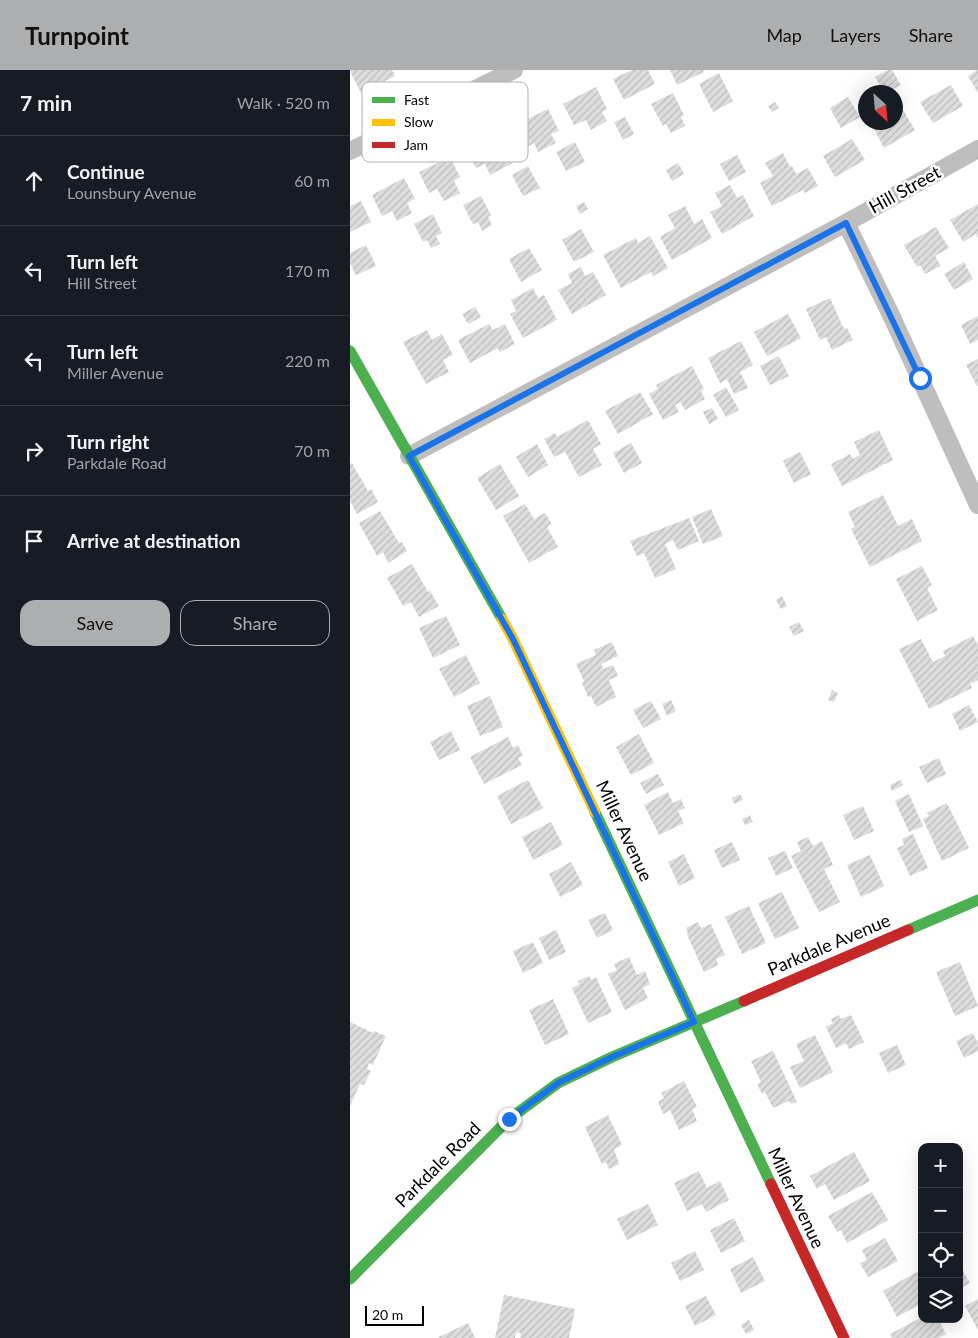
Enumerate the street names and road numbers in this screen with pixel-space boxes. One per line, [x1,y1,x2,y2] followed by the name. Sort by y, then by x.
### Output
[865,160,945,218] street label: Hill Street
[592,777,658,884] street label: Miller Avenue
[764,908,893,980] street label: Parkdale Avenue
[390,1117,485,1212] street label: Parkdale Road
[764,1144,830,1251] street label: Miller Avenue

